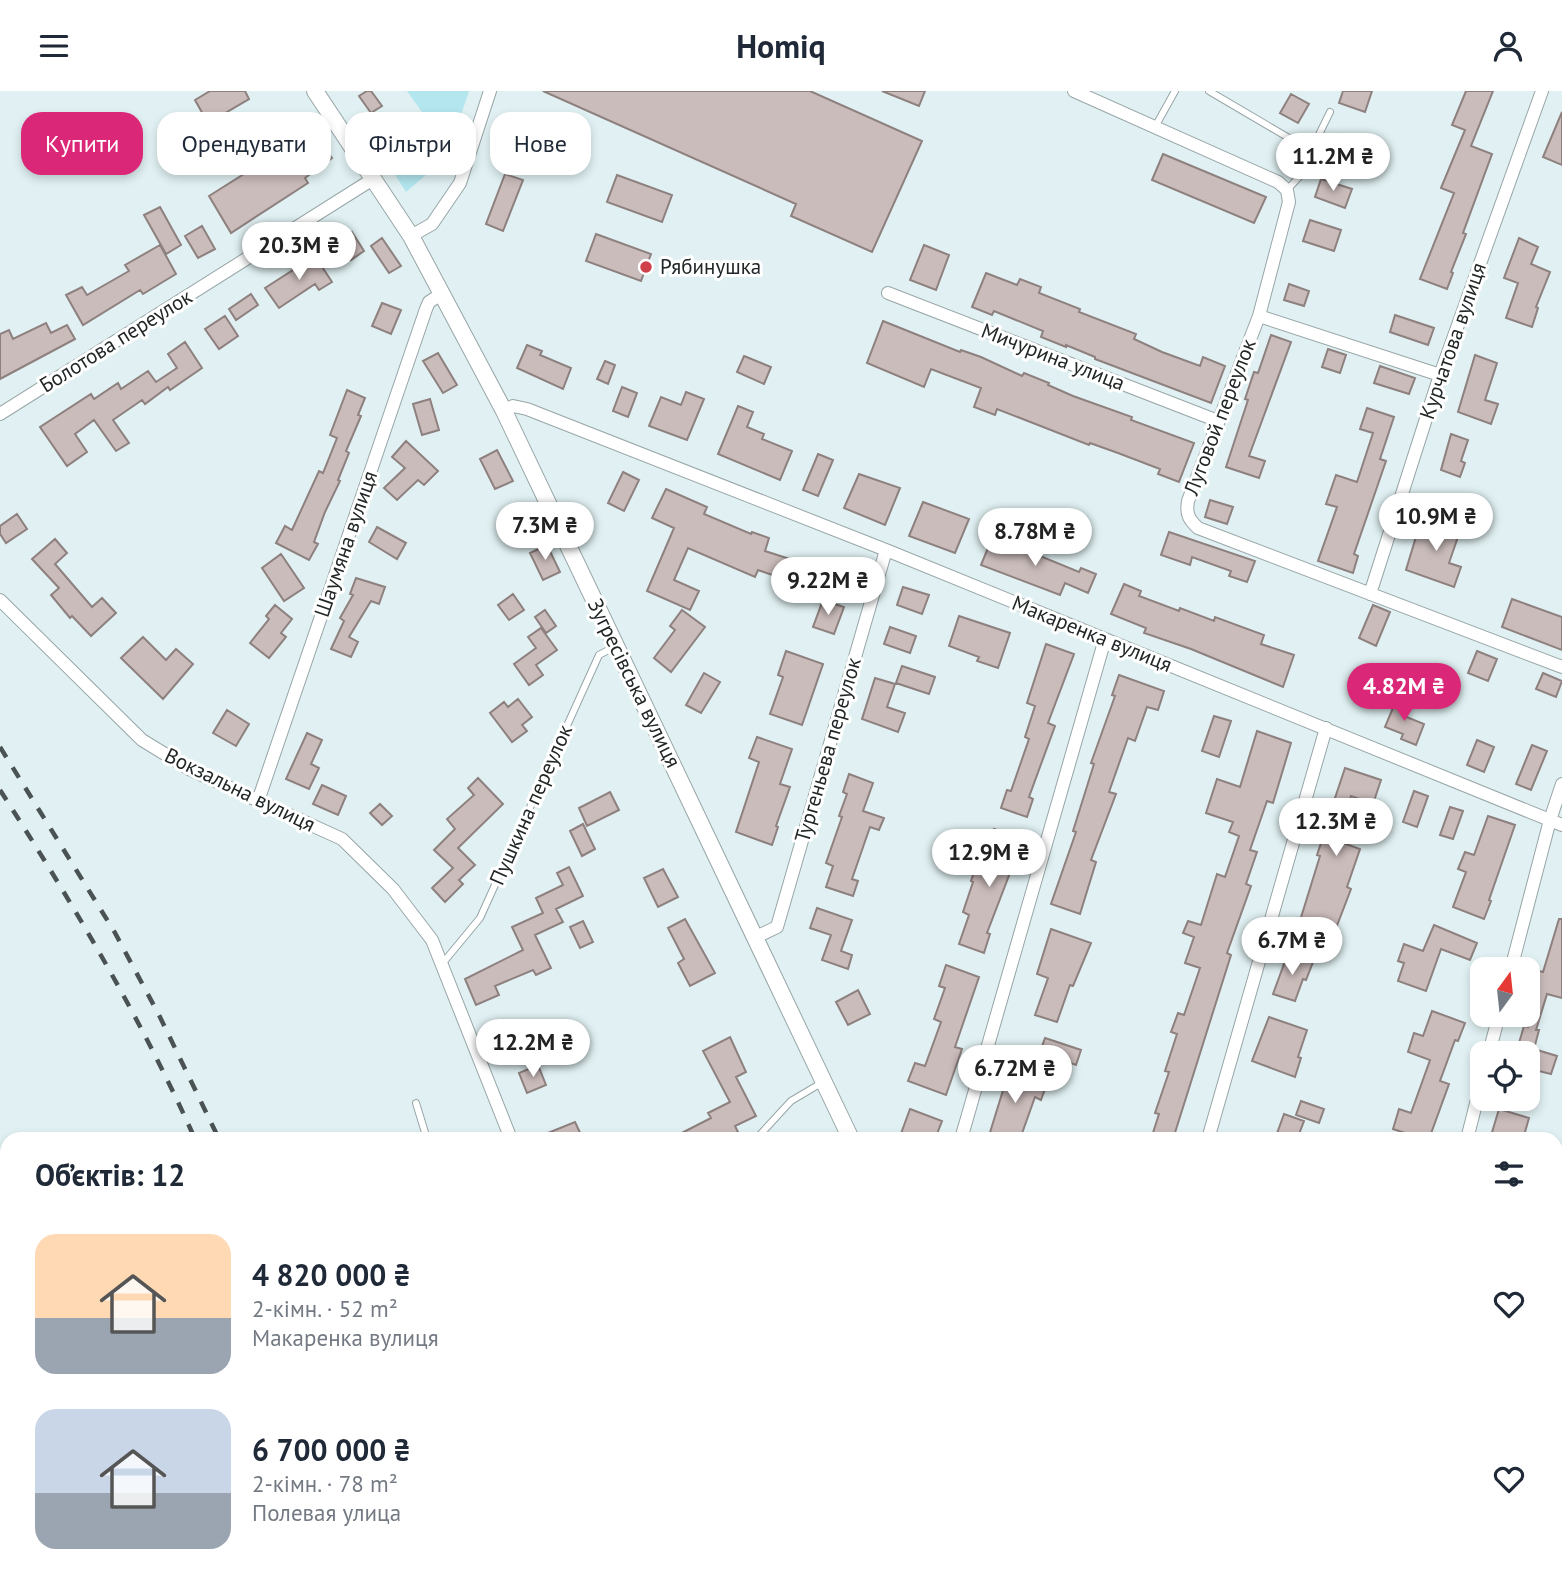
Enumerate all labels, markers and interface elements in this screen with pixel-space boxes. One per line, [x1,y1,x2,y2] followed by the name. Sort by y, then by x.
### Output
[736,25,826,67] text: Homiq
[35,27,73,65] icon: menu
[1489,27,1527,65] icon: person
[21,112,143,175] chip: Купити
[157,112,331,175] chip: Орендувати
[345,112,476,175] chip: Фільтри
[490,112,591,175] chip: Нове
[1268,133,1398,193] pin: 11.2M ₴
[1292,141,1374,170] text: 11.2M ₴
[234,223,364,282] pin: 20.3M ₴
[258,230,340,259] text: 20.3M ₴
[660,253,761,280] place label: Рябинушка
[638,259,654,275] marker: Рябинушка
[1413,259,1492,423] street label: Курчатова вулиця
[34,283,197,398] street label: Болотова переулок
[977,317,1129,396] street label: Мичурина улица
[1177,335,1262,500] street label: Луговой переулок
[308,467,383,621] street label: Шаумяна вулиця
[1371,493,1501,553] pin: 10.9M ₴
[1395,501,1477,530] text: 10.9M ₴
[488,503,602,562] pin: 7.3M ₴
[970,509,1100,568] pin: 8.78M ₴
[512,510,578,539] text: 7.3M ₴
[994,516,1076,545] text: 8.78M ₴
[763,557,893,617] pin: 9.22M ₴
[787,565,869,594] text: 9.22M ₴
[1008,589,1176,678] street label: Макаренка вулиця
[582,594,687,772] street label: Зугресівська вулиця
[788,654,867,845] street label: Тургеньева переулок
[1339,663,1469,723] pin: 4.82M ₴
[1363,671,1445,700] text: 4.82M ₴
[483,720,578,889] street label: Пушкина переулок
[160,741,320,838] street label: Вокзальна вулиця
[1271,799,1401,858] pin: 12.3M ₴
[1295,806,1377,835] text: 12.3M ₴
[924,829,1054,889] pin: 12.9M ₴
[948,837,1030,866] text: 12.9M ₴
[1235,917,1349,977] pin: 6.7M ₴
[1257,925,1327,954] text: 6.7M ₴
[1470,957,1540,1027] north arrow
[1470,957,1540,1111] map controls
[468,1019,598,1079] pin: 12.2M ₴
[492,1027,574,1056] text: 12.2M ₴
[1470,1041,1540,1111] button: locate
[950,1045,1080,1105] pin: 6.72M ₴
[974,1053,1056,1082] text: 6.72M ₴
[35,1155,185,1194] text: Об’єктів: 12
[1490,1155,1528,1193] icon: filters
[252,1255,411,1294] text: 4 820 000 ₴
[91,1262,175,1346] icon: home
[1490,1285,1528,1323] icon: heart
[252,1294,398,1323] text: 2-кімн. · 52 m²
[252,1323,439,1352] text: Макаренка вулиця
[252,1430,411,1469] text: 6 700 000 ₴
[91,1437,175,1521] icon: home
[1490,1460,1528,1498] icon: heart
[252,1469,398,1498] text: 2-кімн. · 78 m²
[252,1498,401,1527] text: Полевая улица

